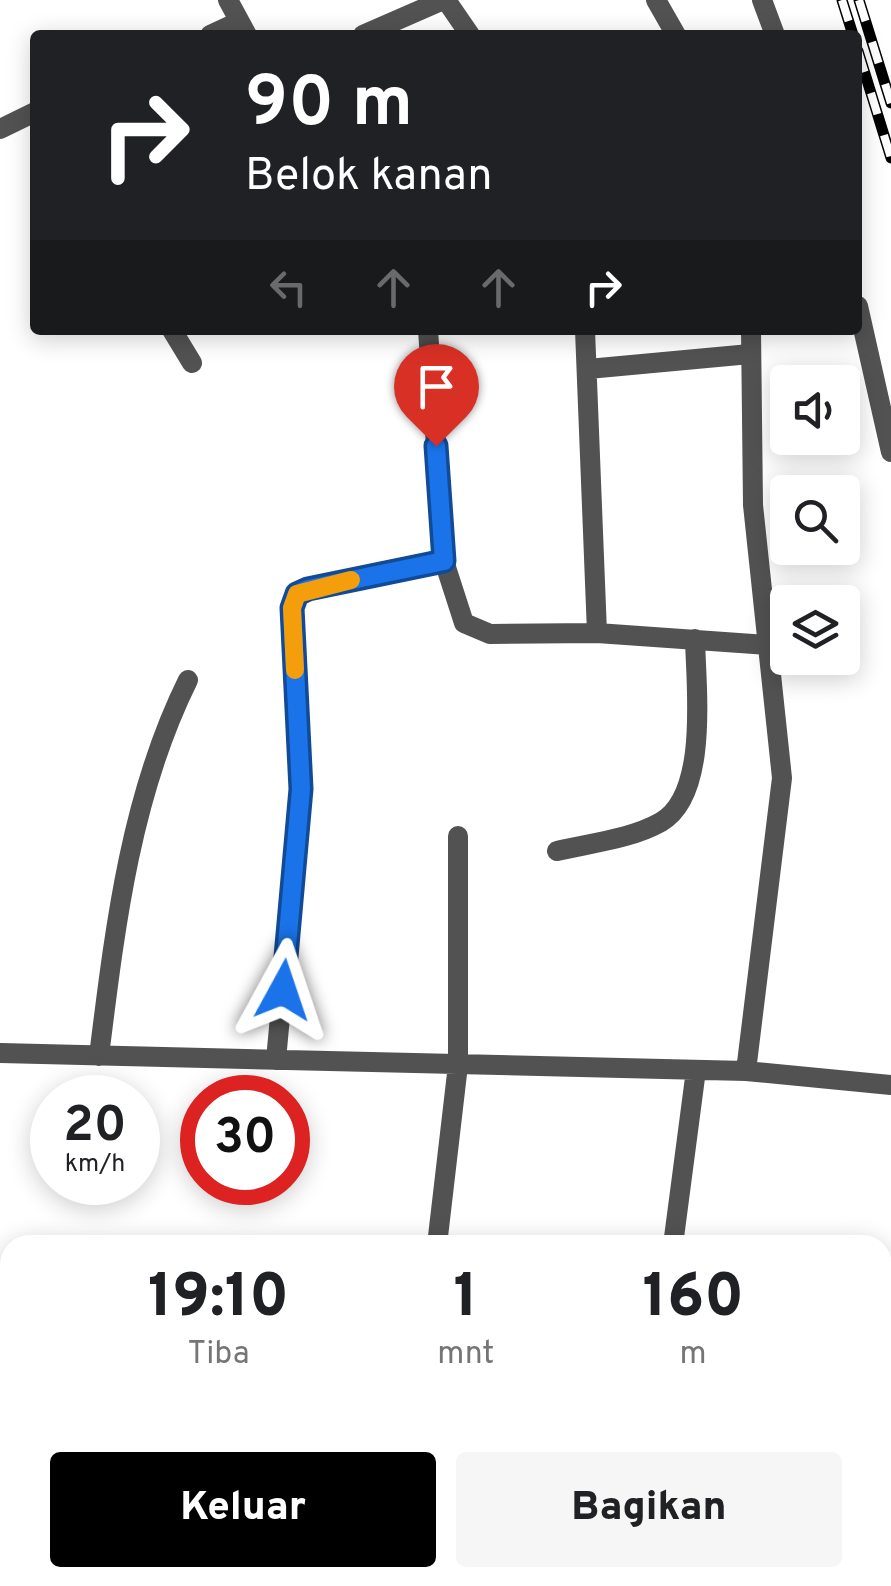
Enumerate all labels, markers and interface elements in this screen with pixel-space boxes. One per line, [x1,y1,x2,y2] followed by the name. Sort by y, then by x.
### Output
[245,62,413,151] text: 90 m
[80,70,210,200] icon: right
[245,149,493,206] text: Belok kanan
[261,260,316,315] icon: left
[366,260,421,315] icon: ahead
[471,260,526,315] icon: ahead
[576,260,631,315] icon: right
[394,344,479,447] pin
[409,359,464,414] icon: arrive
[770,365,860,675] map controls
[770,365,860,455] button: sound
[770,475,860,565] button: search
[770,585,860,675] button: layers
[231,938,335,1042] position arrow
[180,1075,310,1205] speed limit sign: 30
[63,1096,127,1159] text: 20
[65,1149,125,1181] text: km/h
[148,1262,289,1338] text: 19:10
[453,1262,478,1338] text: 1
[642,1262,744,1338] text: 160
[188,1335,250,1375] text: Tiba
[437,1335,494,1375] text: mnt
[680,1335,707,1375] text: m
[50,1452,436,1567] button: Keluar
[456,1452,842,1567] button: Bagikan

